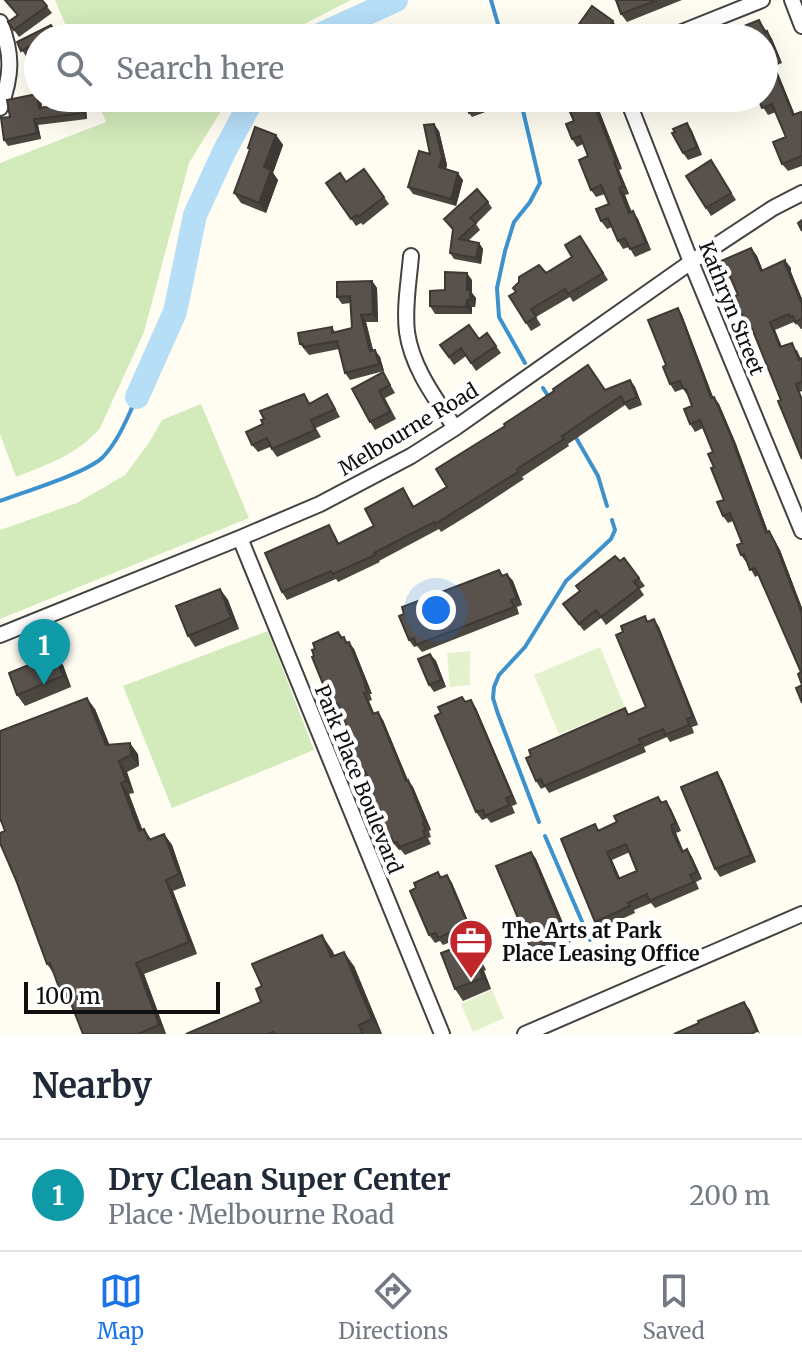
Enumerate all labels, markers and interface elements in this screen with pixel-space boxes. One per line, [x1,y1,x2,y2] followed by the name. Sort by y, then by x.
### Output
[24,24,778,112] search box
[52,46,96,90] icon: search
[116,49,284,87] text: Search here
[694,238,770,379] street label: Kathryn Street
[334,377,482,481] street label: Melbourne Road
[416,590,456,630] your location
[18,619,70,685] pin: 1
[310,681,408,877] street label: Park Place Boulevard
[447,917,495,980] office icon: The Arts at Park Place Leasing Office
[502,918,700,966] place label: The Arts at Park Place Leasing Office
[24,978,220,1014] scale bar
[36,982,101,1010] text: 100 m
[32,1065,152,1107] text: Nearby
[108,1160,451,1198] text: Dry Clean Super Center
[52,1179,64,1212] text: 1
[689,1179,770,1212] text: 200 m
[108,1198,394,1231] text: Place · Melbourne Road
[97,1269,144,1345] tab: Map
[338,1269,448,1345] tab: Directions
[643,1269,705,1345] tab: Saved

